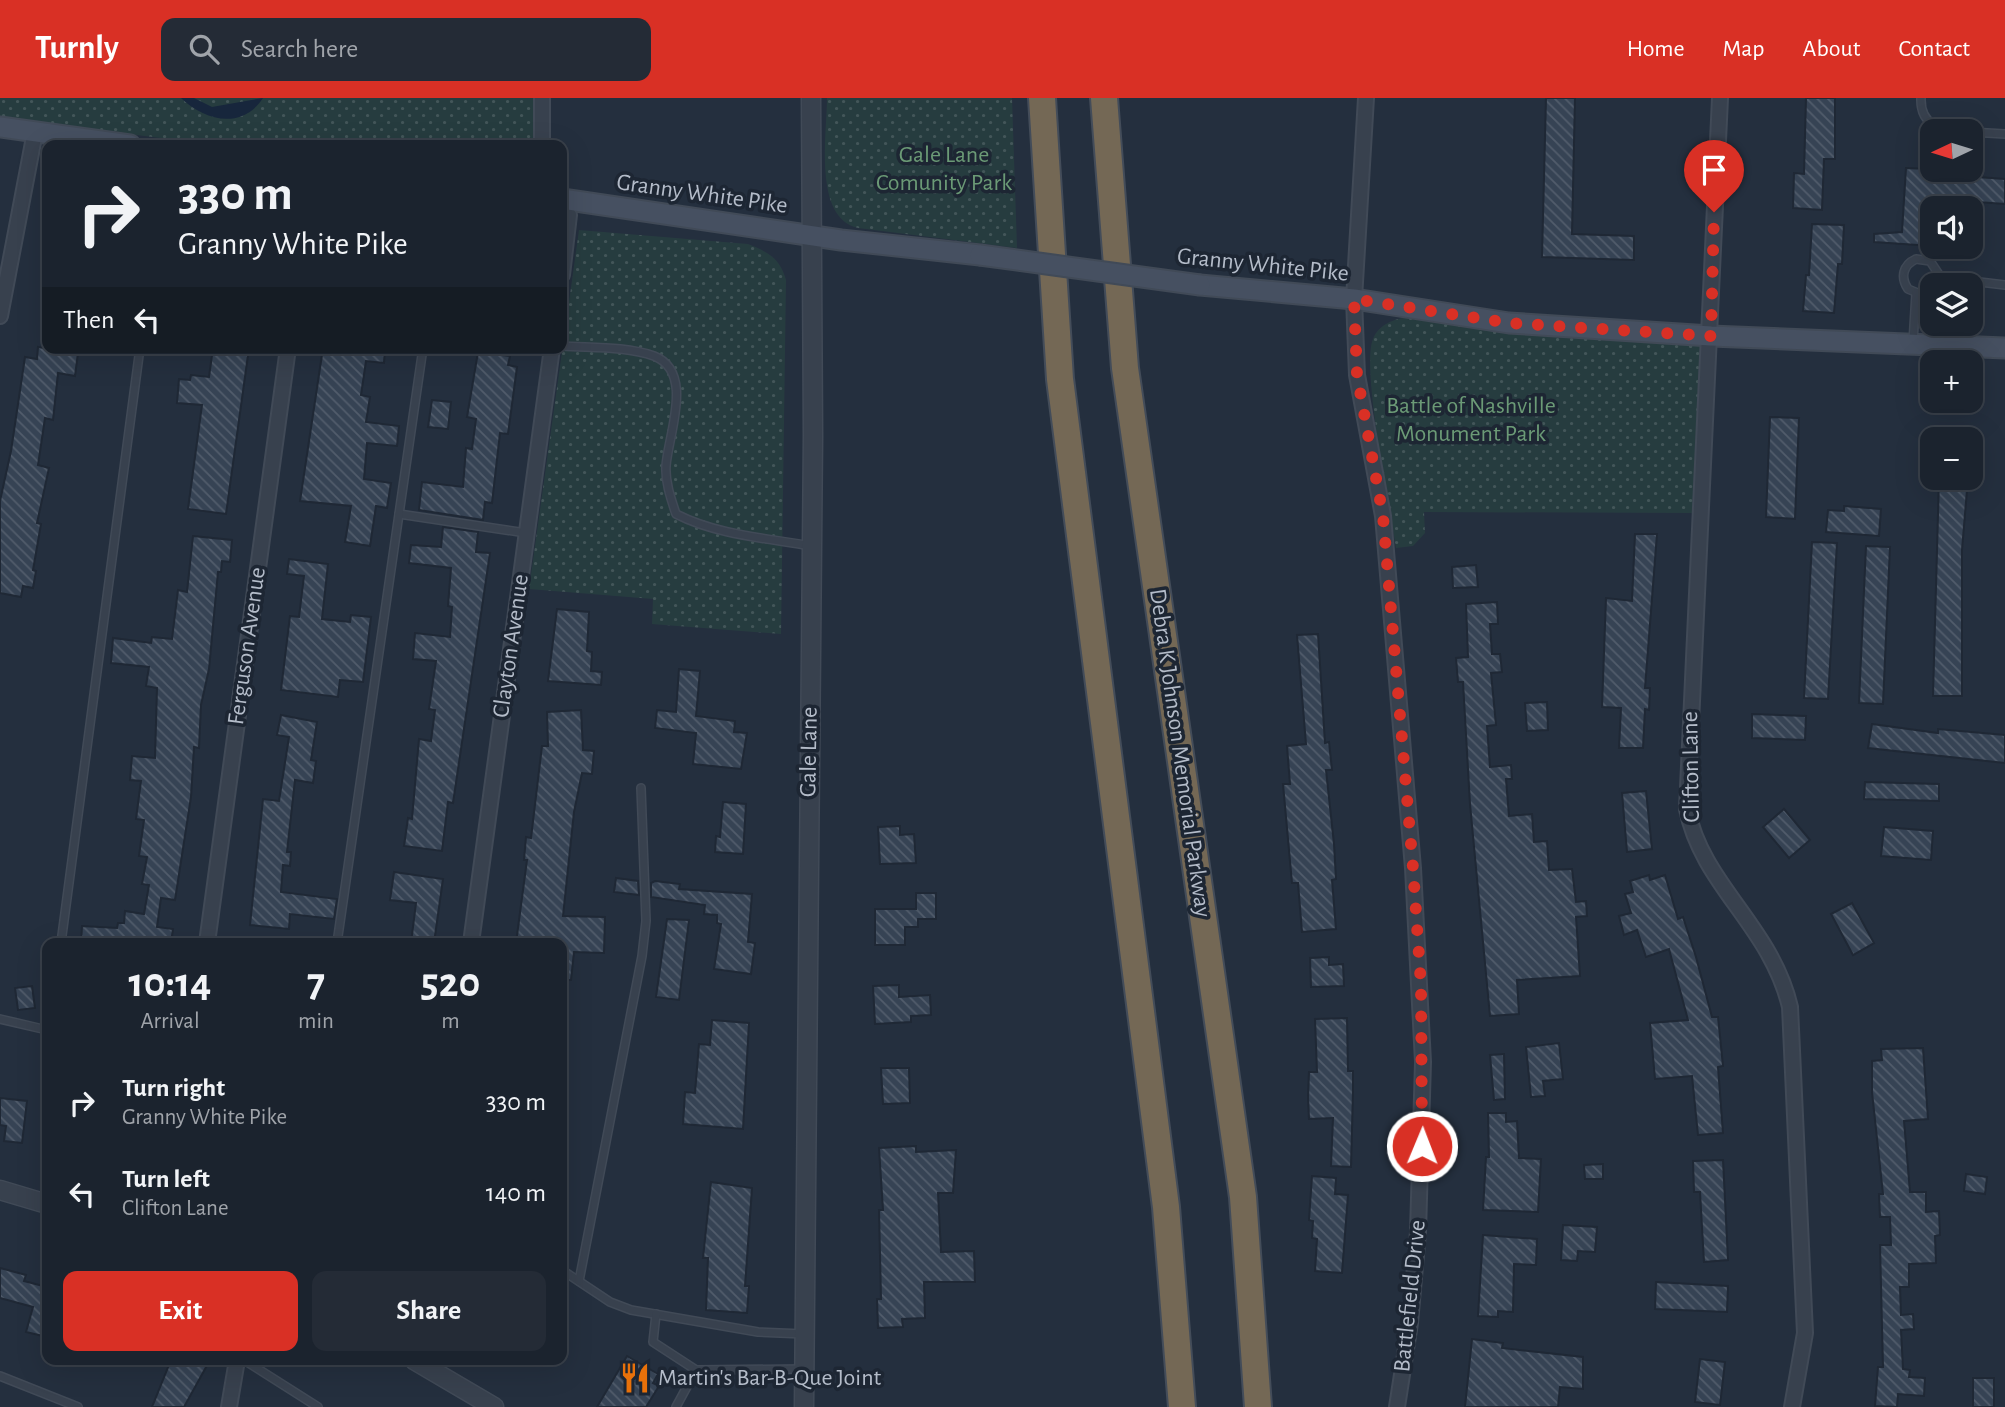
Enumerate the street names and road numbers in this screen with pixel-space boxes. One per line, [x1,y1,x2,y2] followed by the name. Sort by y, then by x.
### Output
[615,170,789,218] street label: Granny White Pike
[1176,244,1350,286] street label: Granny White Pike
[224,566,270,726] street label: Ferguson Avenue
[489,573,533,719] street label: Clayton Avenue
[1145,587,1215,919] street label: Debra K Johnson Memorial Parkway
[796,707,822,797] street label: Gale Lane
[1678,711,1704,823] street label: Clifton Lane
[1390,1219,1430,1373] street label: Battlefield Drive

